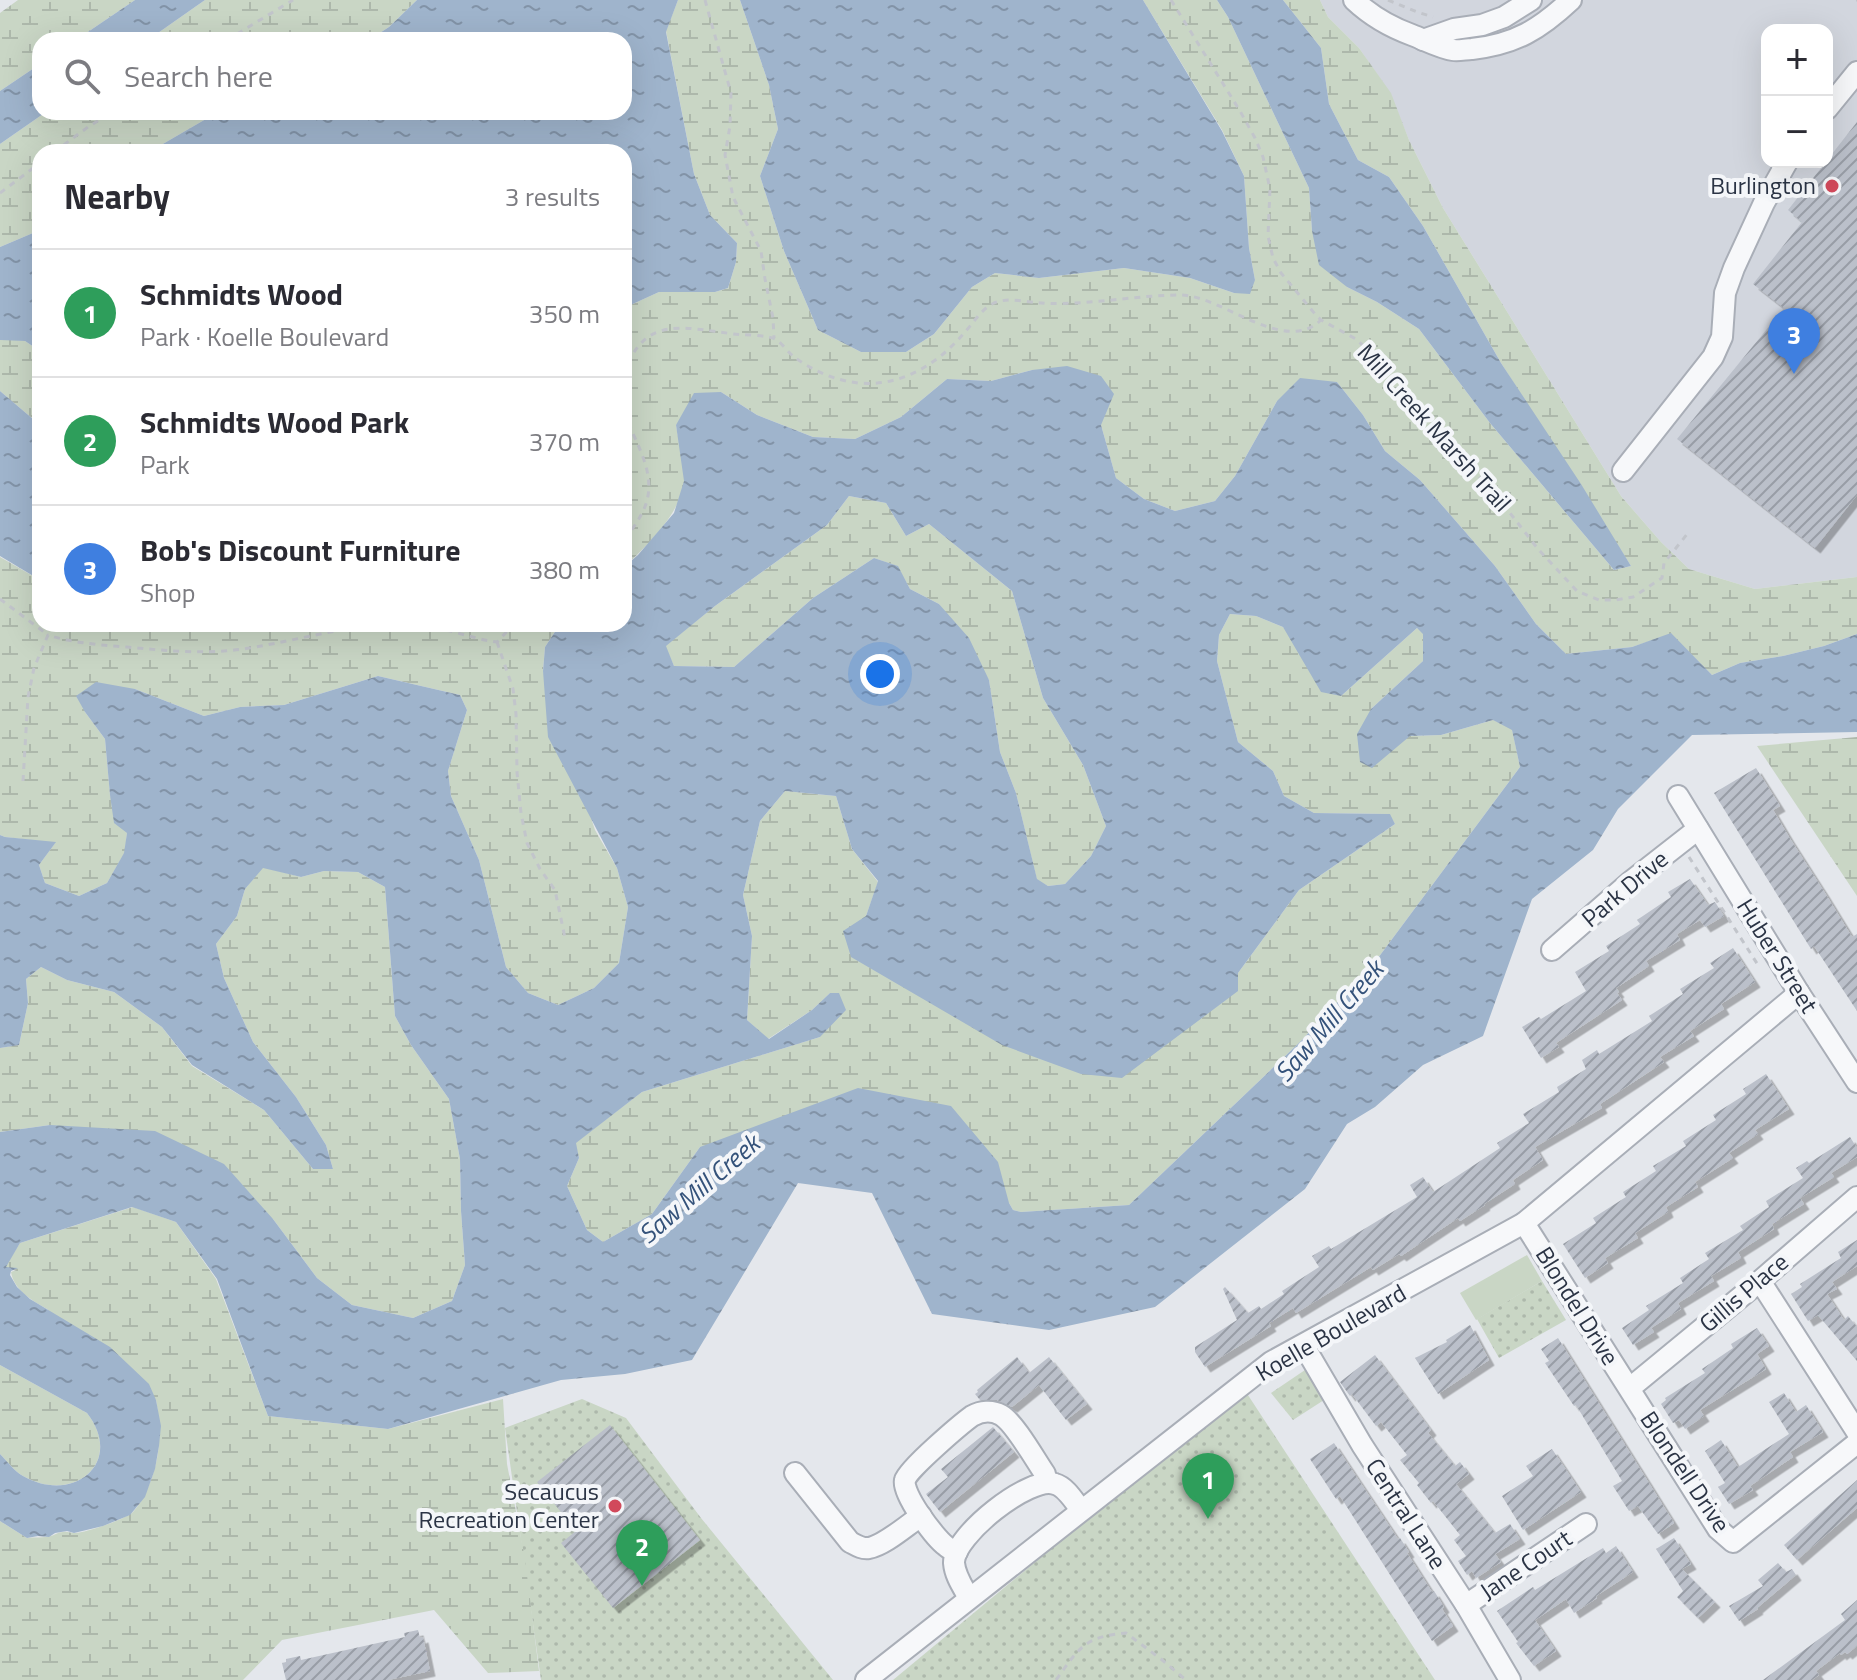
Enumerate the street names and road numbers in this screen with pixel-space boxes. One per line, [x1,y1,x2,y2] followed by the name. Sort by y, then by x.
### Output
[1349,335,1520,519] street label: Mill Creek Marsh Trail
[1573,841,1676,935] street label: Park Drive
[1728,891,1828,1020] street label: Huber Street
[1527,1239,1629,1372] street label: Blondel Drive
[1691,1244,1796,1340] street label: Gillis Place
[1249,1274,1412,1390] street label: Koelle Boulevard
[1632,1404,1740,1539] street label: Blondell Drive
[1357,1451,1456,1576] street label: Central Lane
[1472,1520,1579,1608] street label: Jane Court

